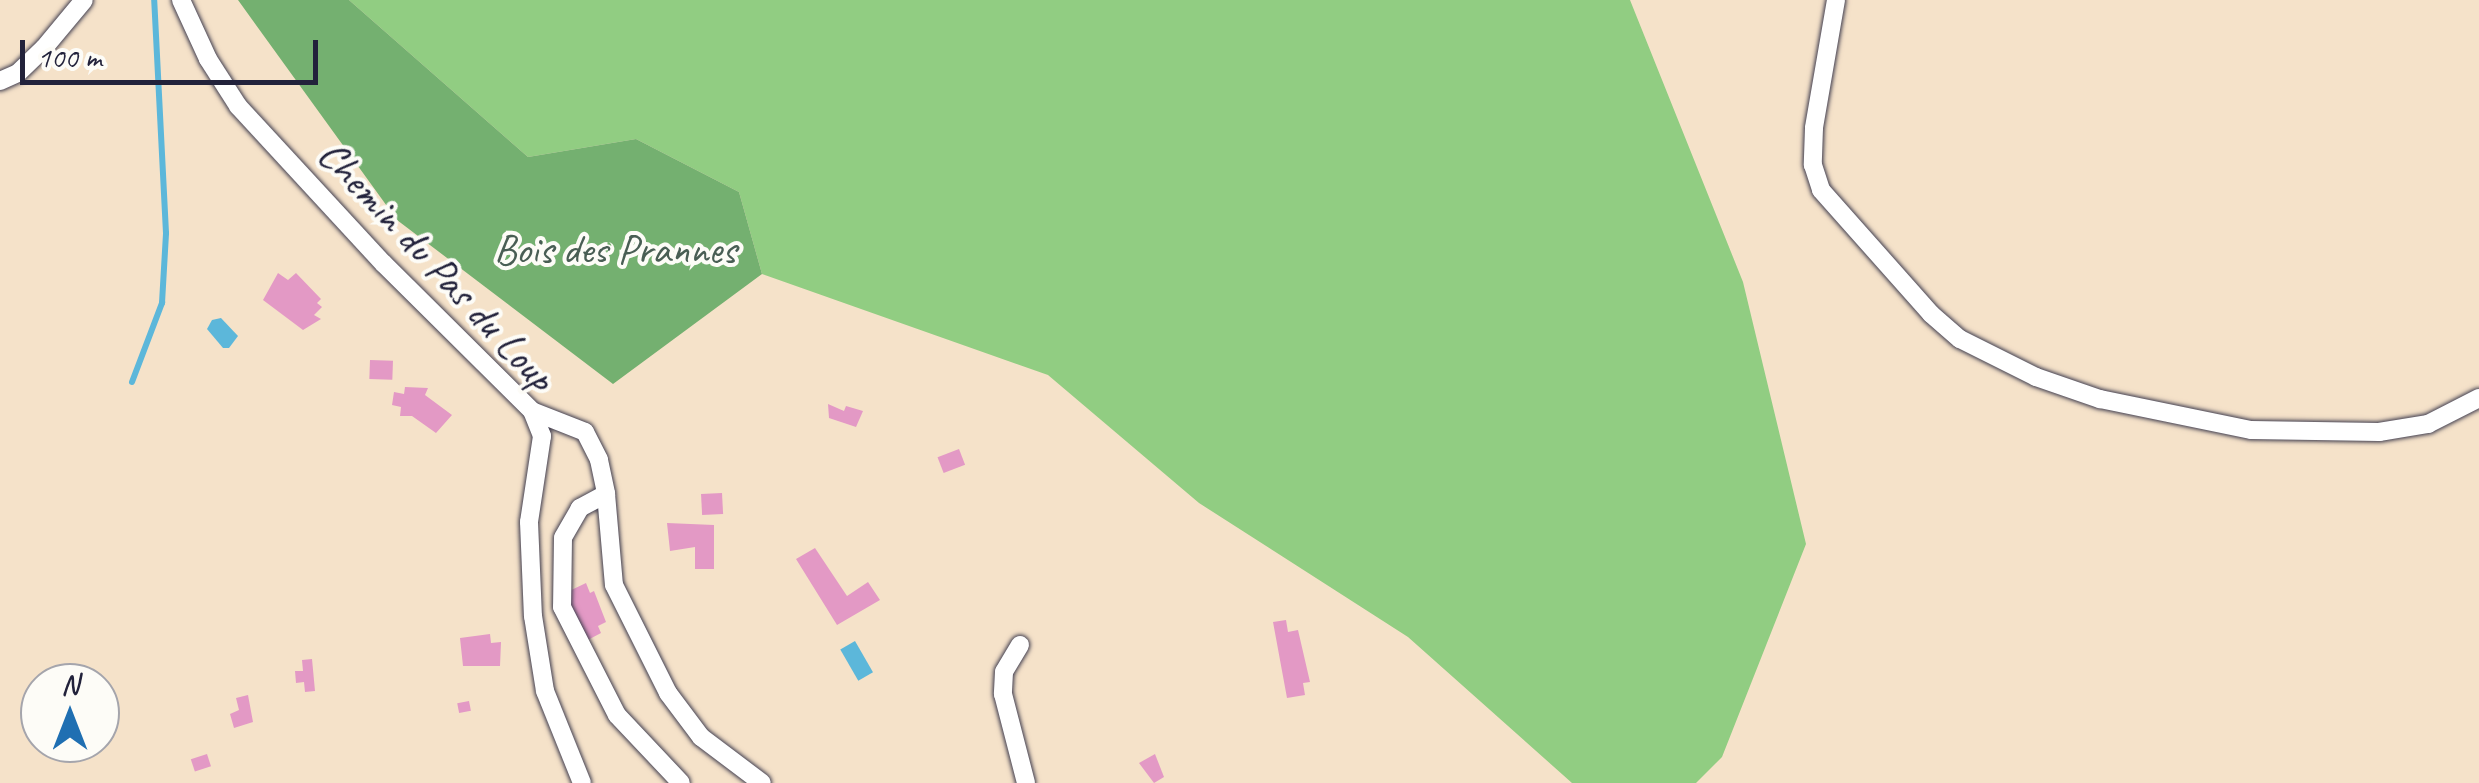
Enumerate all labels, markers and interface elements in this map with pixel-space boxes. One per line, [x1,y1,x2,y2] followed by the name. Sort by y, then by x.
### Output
[25,20,322,82] scale bar
[37,38,102,76] text: 100 m
[307,130,565,402] street label: Chemin du Pas du Loup
[494,225,736,275] park label: Bois des Prannes
[20,663,120,763] north arrow
[61,667,79,702] text: N

